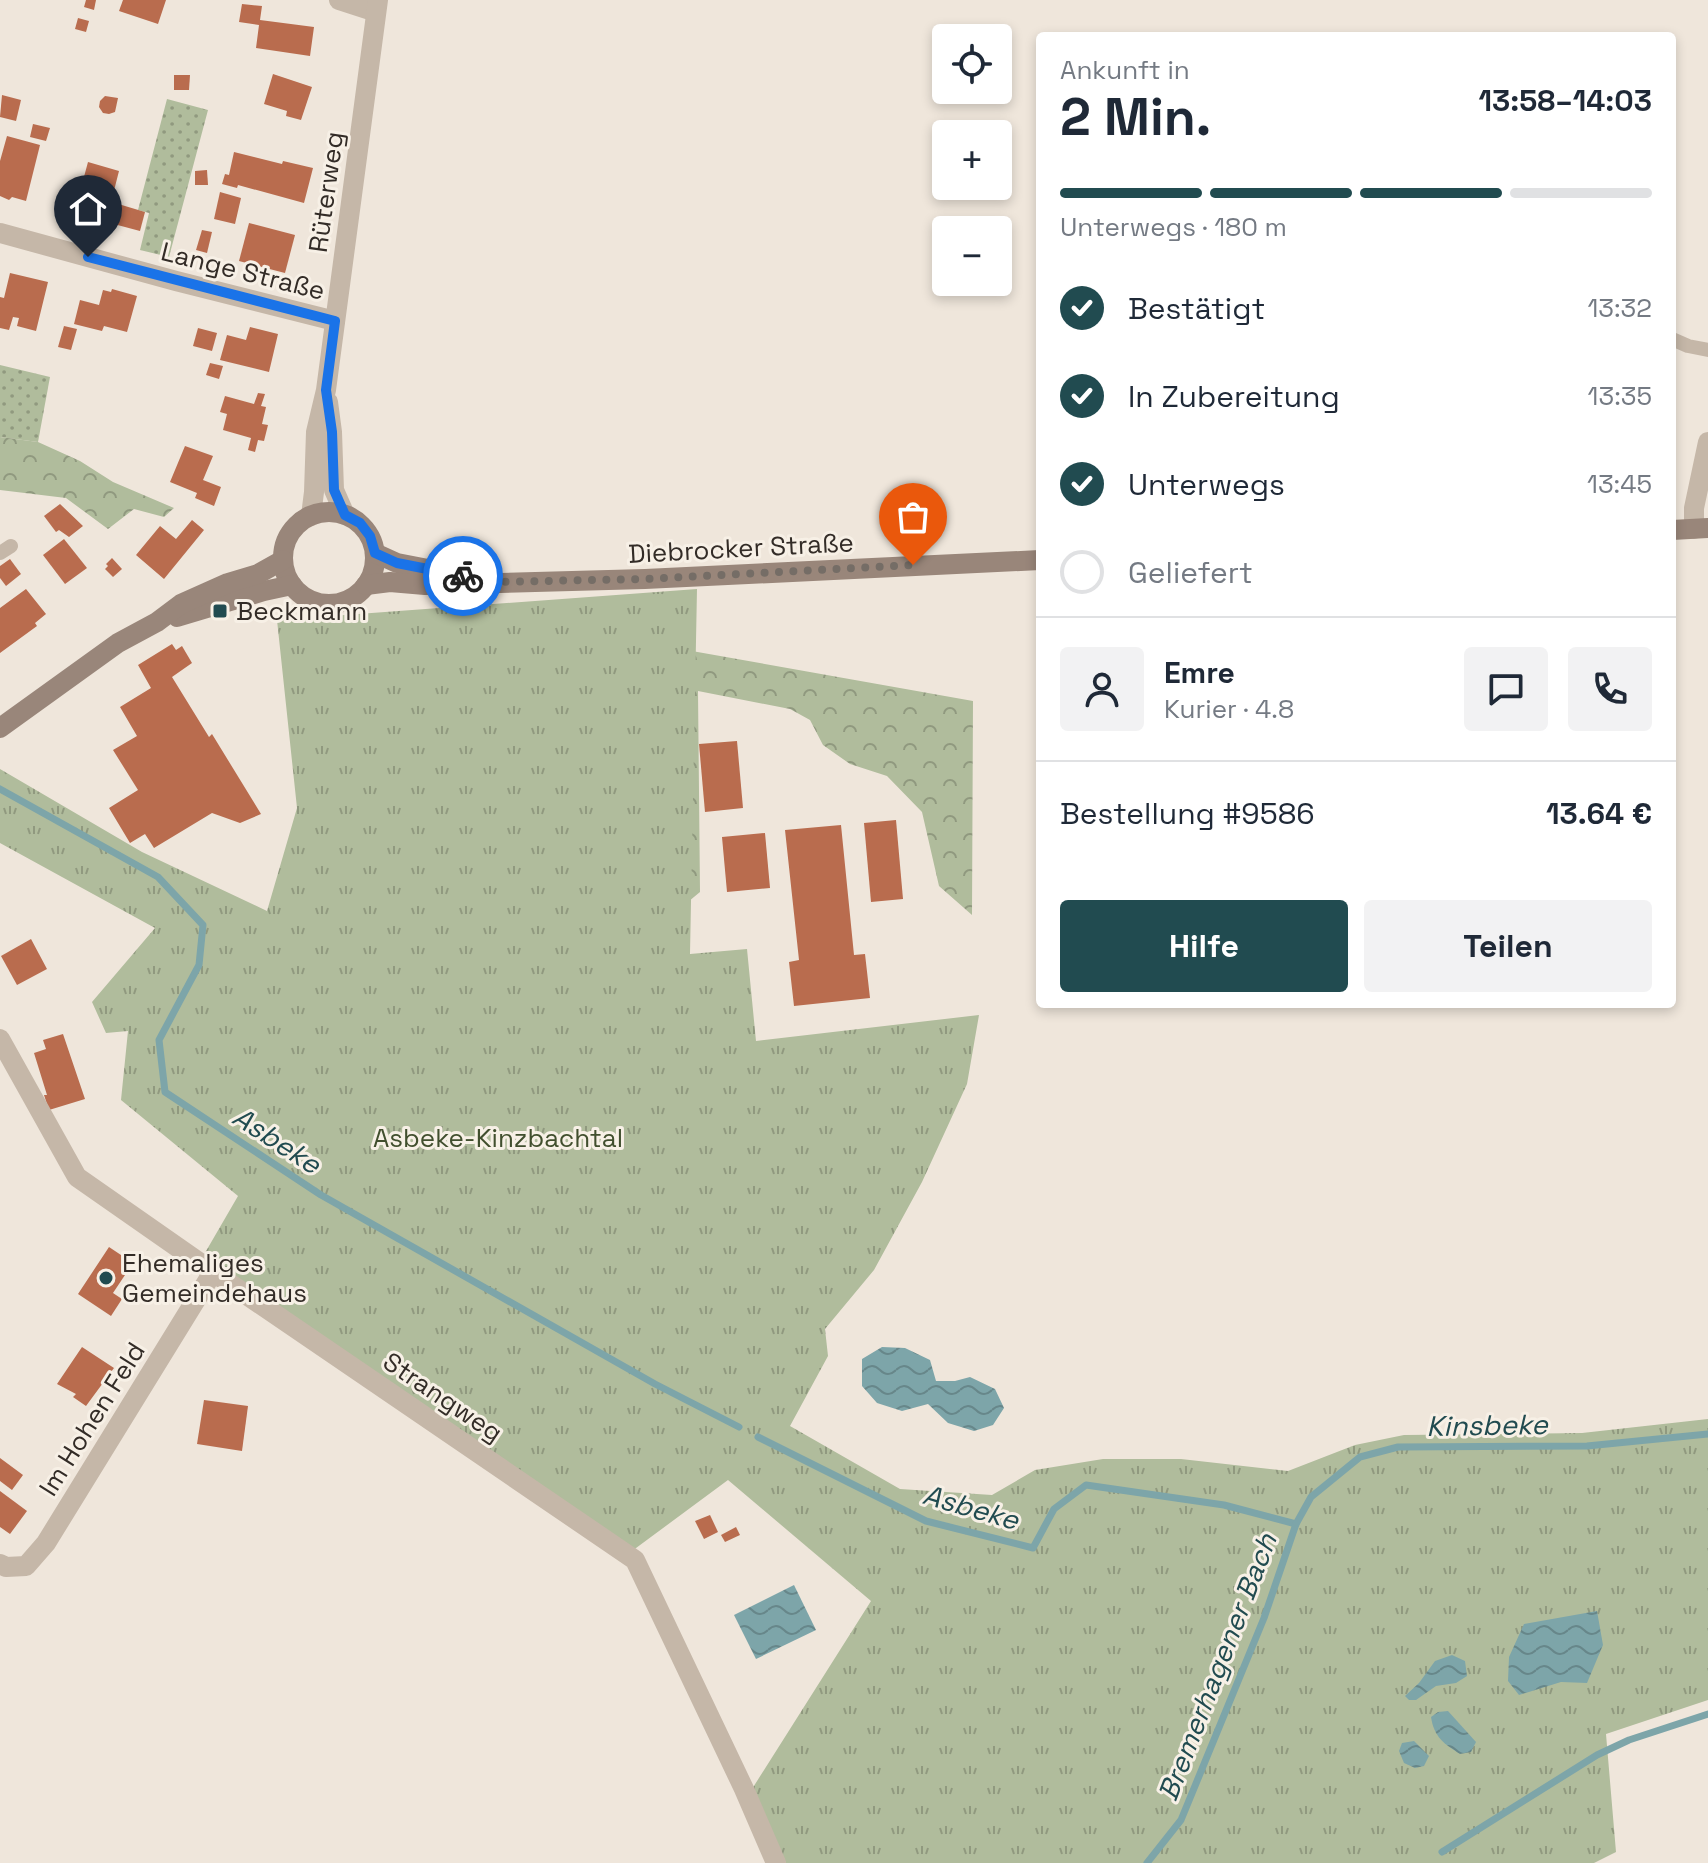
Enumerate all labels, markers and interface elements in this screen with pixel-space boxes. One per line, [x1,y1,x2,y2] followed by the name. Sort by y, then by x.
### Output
[932,24,1012,296] map controls
[932,24,1012,104] button: locate
[1060,53,1190,87] text: Ankunft in
[1478,81,1652,120] text: 13:58–14:03
[1060,84,1211,150] text: 2 Min.
[932,120,1012,200] button: +
[301,129,351,255] street label: Rüterweg
[54,175,122,257] pin
[66,187,110,231] icon: home
[1060,210,1287,244] text: Unterwegs · 180 m
[932,216,1012,296] button: −
[157,234,329,308] street label: Lange Straße
[1060,286,1104,330] icon: check
[1128,289,1265,328] text: Bestätigt
[1587,291,1652,325] text: 13:32
[1060,374,1104,418] icon: check
[1128,377,1340,416] text: In Zubereitung
[1588,379,1652,413] text: 13:35
[1060,462,1104,506] icon: check
[1128,465,1285,504] text: Unterwegs
[1587,467,1652,501] text: 13:45
[879,483,947,565] pin
[891,495,935,539] icon: bag
[627,525,855,571] street label: Diebrocker Straße
[423,536,503,616] courier
[1128,553,1253,592] text: Geliefert
[441,554,485,598] icon: bike
[236,594,367,628] place label: Beckmann
[211,602,229,620] marker: Beckmann
[1060,647,1144,731] button: person
[1464,647,1548,731] button: chat
[1568,647,1652,731] button: phone
[1164,653,1235,692] text: Emre
[1164,692,1294,726] text: Kurier · 4.8
[1060,794,1315,833] text: Bestellung #9586
[1546,794,1652,833] text: 13.64 €
[1060,900,1348,992] button: Hilfe
[1364,900,1652,992] button: Teilen
[226,1098,329,1183] water label: Asbeke
[373,1121,623,1155] park label: Asbeke-Kinzbachtal
[122,1246,307,1310] place label: Ehemaliges Gemeindehaus
[97,1269,115,1287] marker: Ehemaliges Gemeindehaus
[31,1336,153,1502] street label: Im Hohen Feld
[376,1344,510,1450] street label: Strangweg
[1426,1406,1549,1444] water label: Kinsbeke
[919,1476,1024,1538] water label: Asbeke
[1149,1527,1285,1806] water label: Bremerhagener Bach

